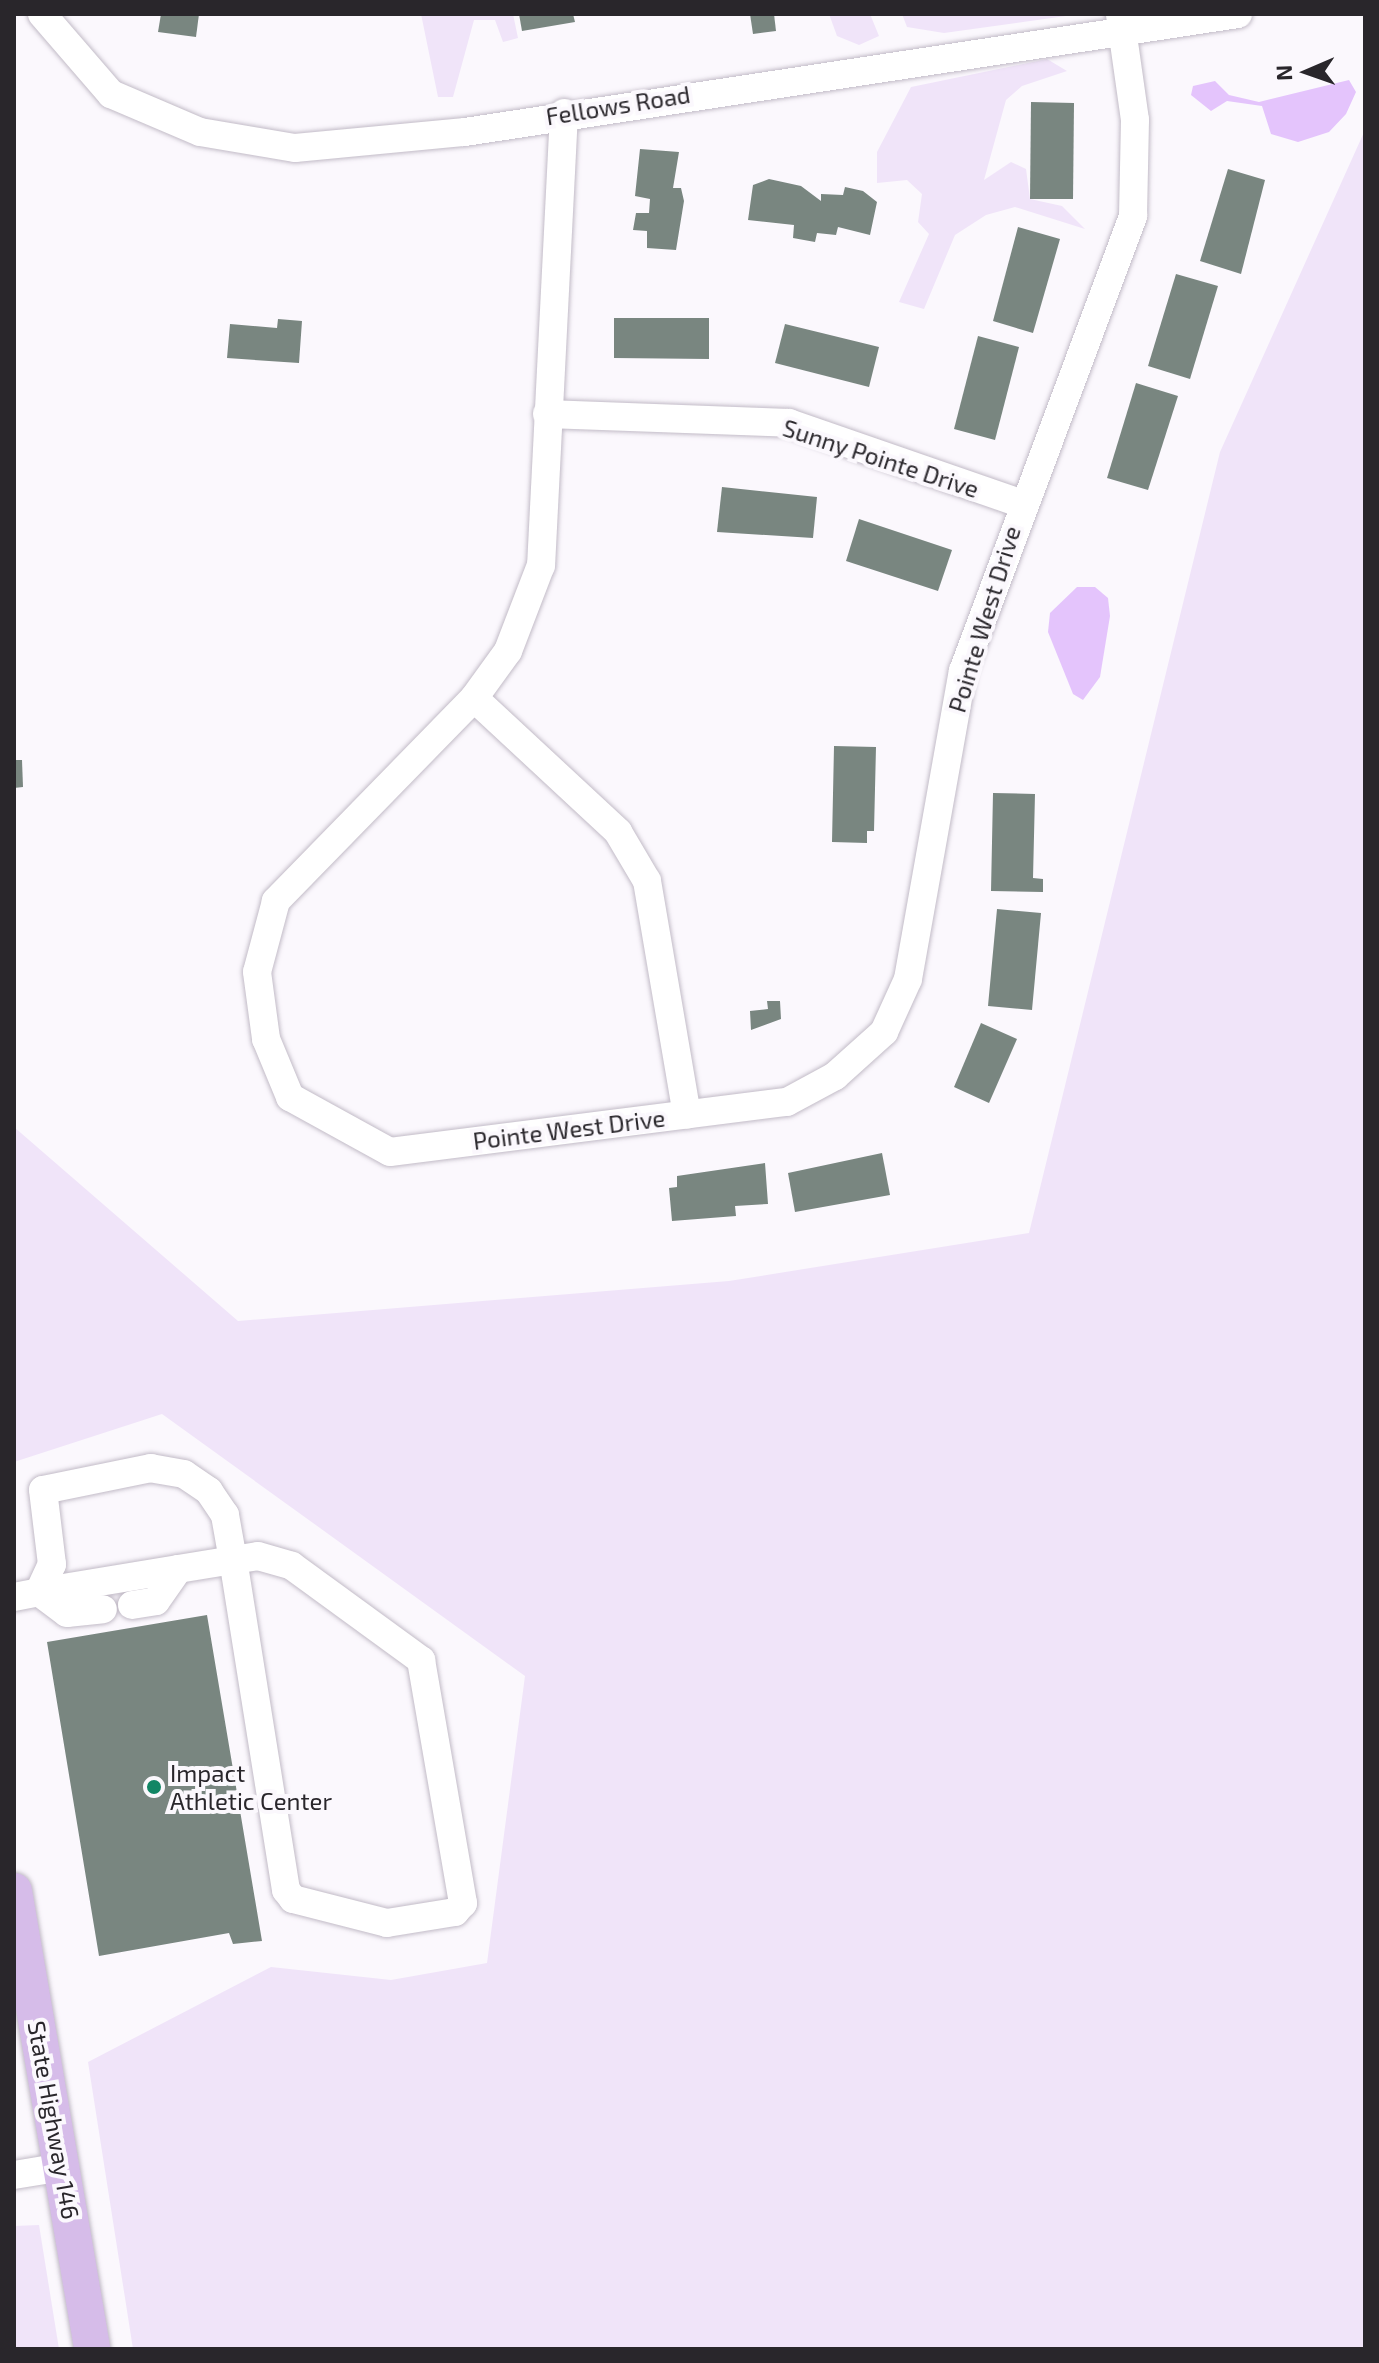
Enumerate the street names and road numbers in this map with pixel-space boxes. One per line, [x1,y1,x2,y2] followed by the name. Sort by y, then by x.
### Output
[544,79,692,131] street label: Fellows Road
[779,413,983,503] street label: Sunny Pointe Drive
[942,522,1026,716] street label: Pointe West Drive
[471,1103,667,1155] street label: Pointe West Drive
[22,2018,86,2222] street label: State Highway 146

